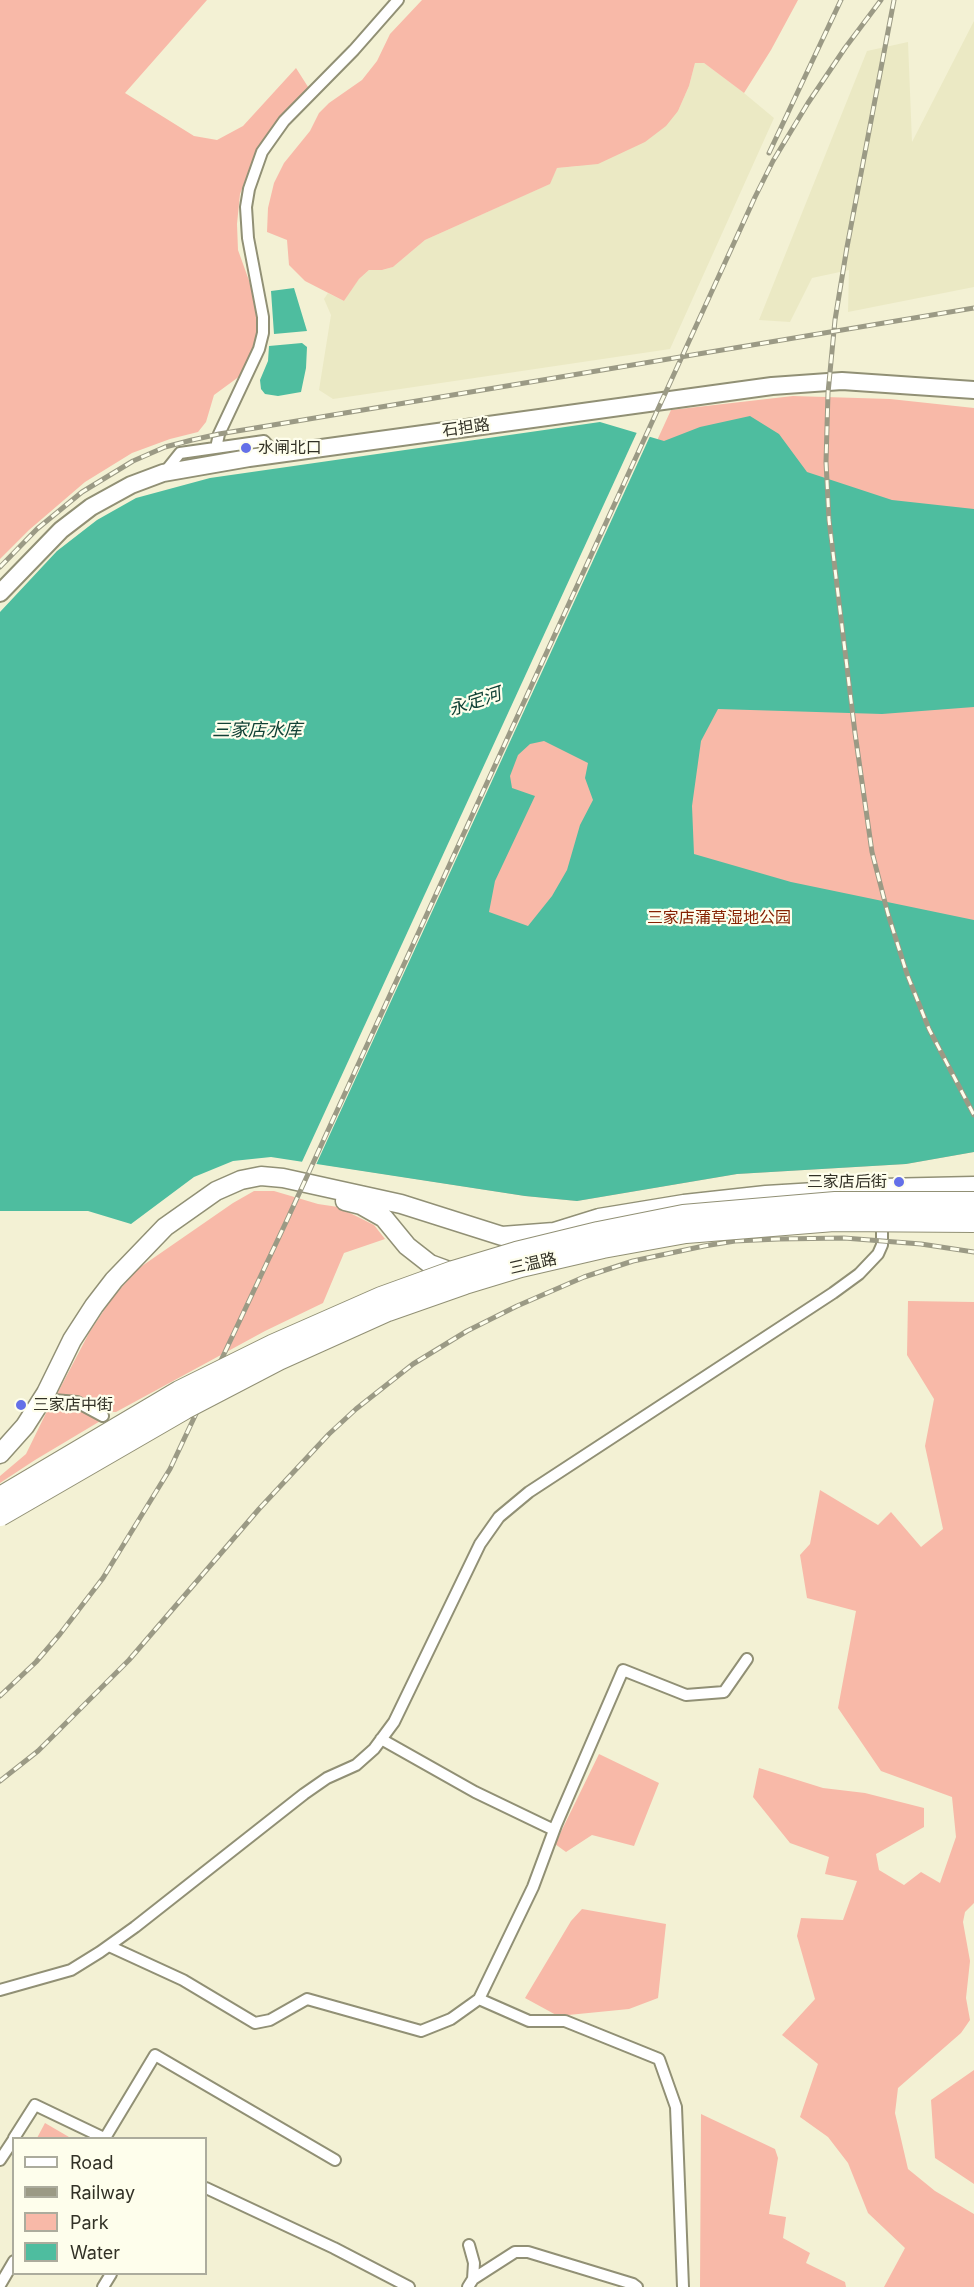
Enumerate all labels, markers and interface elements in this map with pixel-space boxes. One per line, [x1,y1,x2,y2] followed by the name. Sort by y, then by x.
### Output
[441,415,491,441] street label: 石担路
[258,438,322,458] place label: 水闸北口
[239,441,253,455] marker: 水闸北口
[446,683,504,721] water label: 永定河
[212,720,302,742] water label: 三家店水库
[647,908,791,928] park label: 三家店蒲草湿地公园
[807,1172,887,1192] place label: 三家店后街
[892,1175,906,1189] marker: 三家店后街
[507,1249,559,1279] street label: 三温路
[33,1395,113,1415] place label: 三家店中街
[14,1398,28,1412] marker: 三家店中街
[12,2137,207,2275] legend
[70,2152,113,2173] text: Road
[70,2182,135,2203] text: Railway
[70,2212,109,2233] text: Park
[70,2242,120,2263] text: Water

